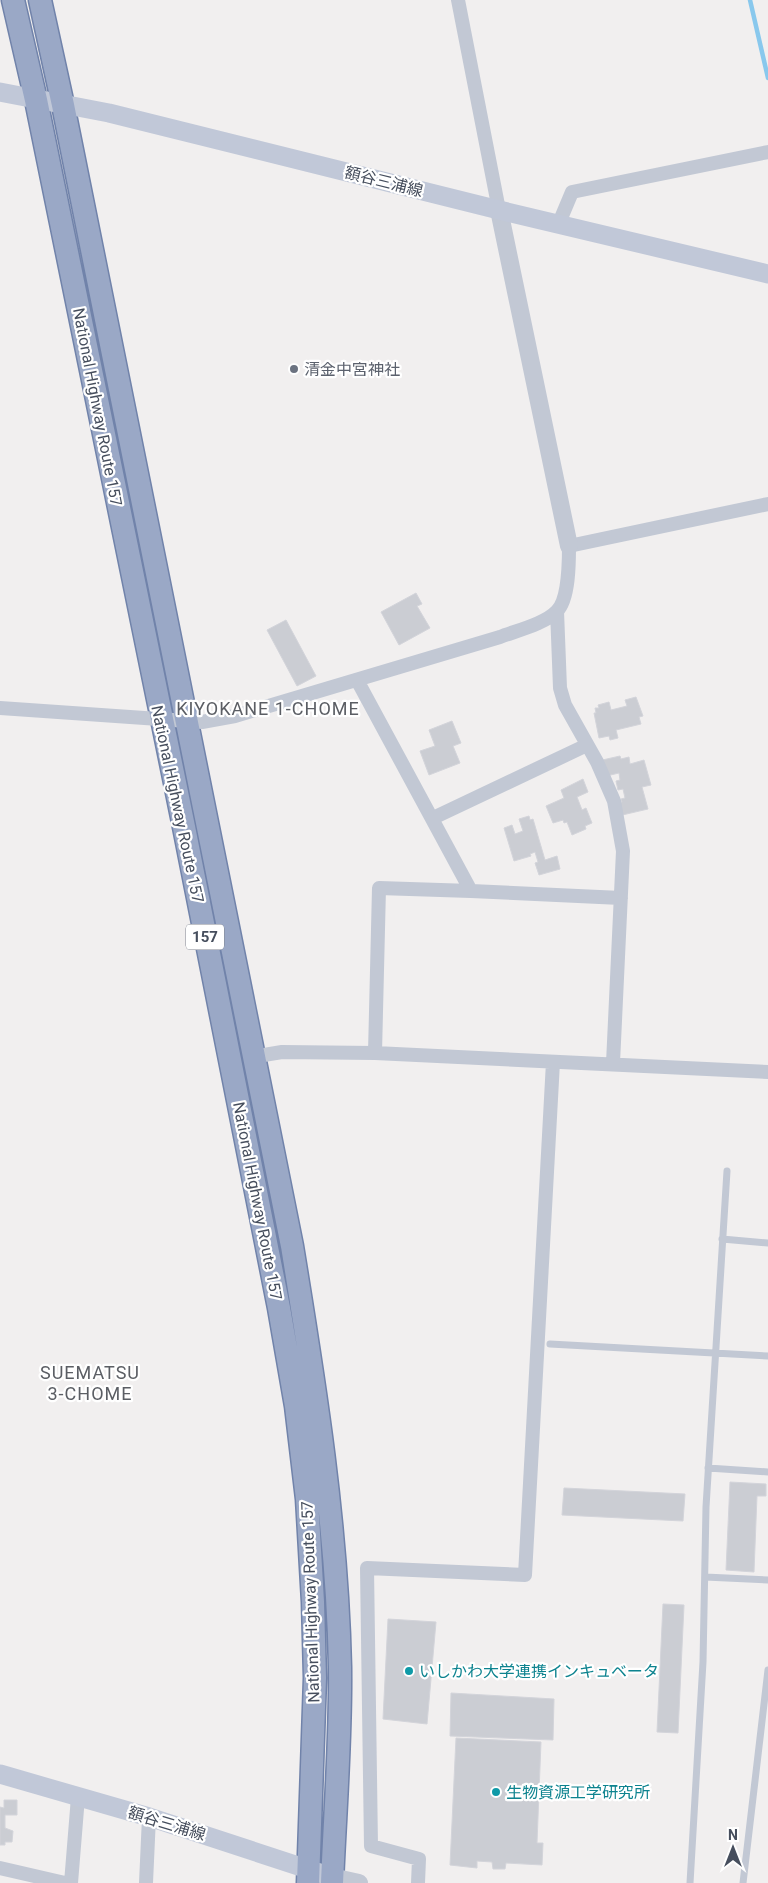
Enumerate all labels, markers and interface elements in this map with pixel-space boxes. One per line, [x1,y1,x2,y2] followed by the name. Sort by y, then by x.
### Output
[343,163,425,200] street label: 額谷三浦線
[69,306,126,508] street label: National Highway Route 157
[304,360,400,379] place label: 清金中宮神社
[288,363,300,375] marker: 清金中宮神社
[176,698,360,719] district label: KIYOKANE 1-CHOME
[147,704,208,905] street label: National Highway Route 157
[186,924,224,950] road number: 157
[229,1100,286,1302] street label: National Highway Route 157
[40,1362,140,1404] district label: SUEMATSU 3-CHOME
[297,1501,324,1703] street label: National Highway Route 157
[419,1662,659,1681] place label: いしかわ大学連携インキュベータ
[403,1665,415,1677] marker: いしかわ大学連携インキュベータ
[506,1783,650,1802] place label: 生物資源工学研究所
[490,1786,502,1798] marker: 生物資源工学研究所
[126,1803,208,1844] street label: 額谷三浦線
[708,1823,758,1873] north arrow
[728,1827,738,1843] text: N

